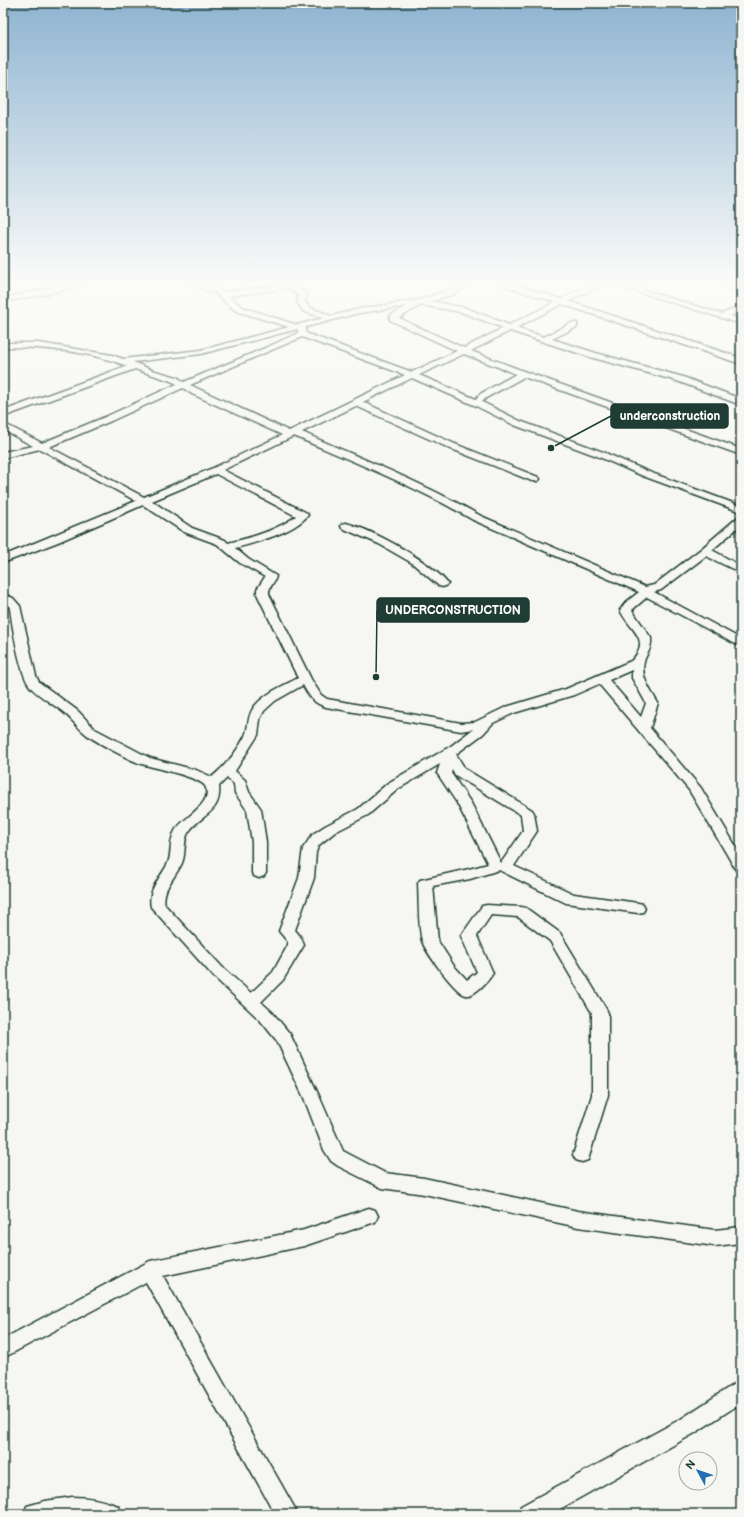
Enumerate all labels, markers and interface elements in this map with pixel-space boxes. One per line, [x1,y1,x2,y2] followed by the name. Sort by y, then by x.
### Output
[611,404,728,428] callout: underconstruction
[620,409,721,424] text: underconstruction
[377,598,529,622] callout: UNDERCONSTRUCTION
[385,603,521,618] text: UNDERCONSTRUCTION
[678,1451,718,1491] north arrow
[683,1458,698,1472] text: N

